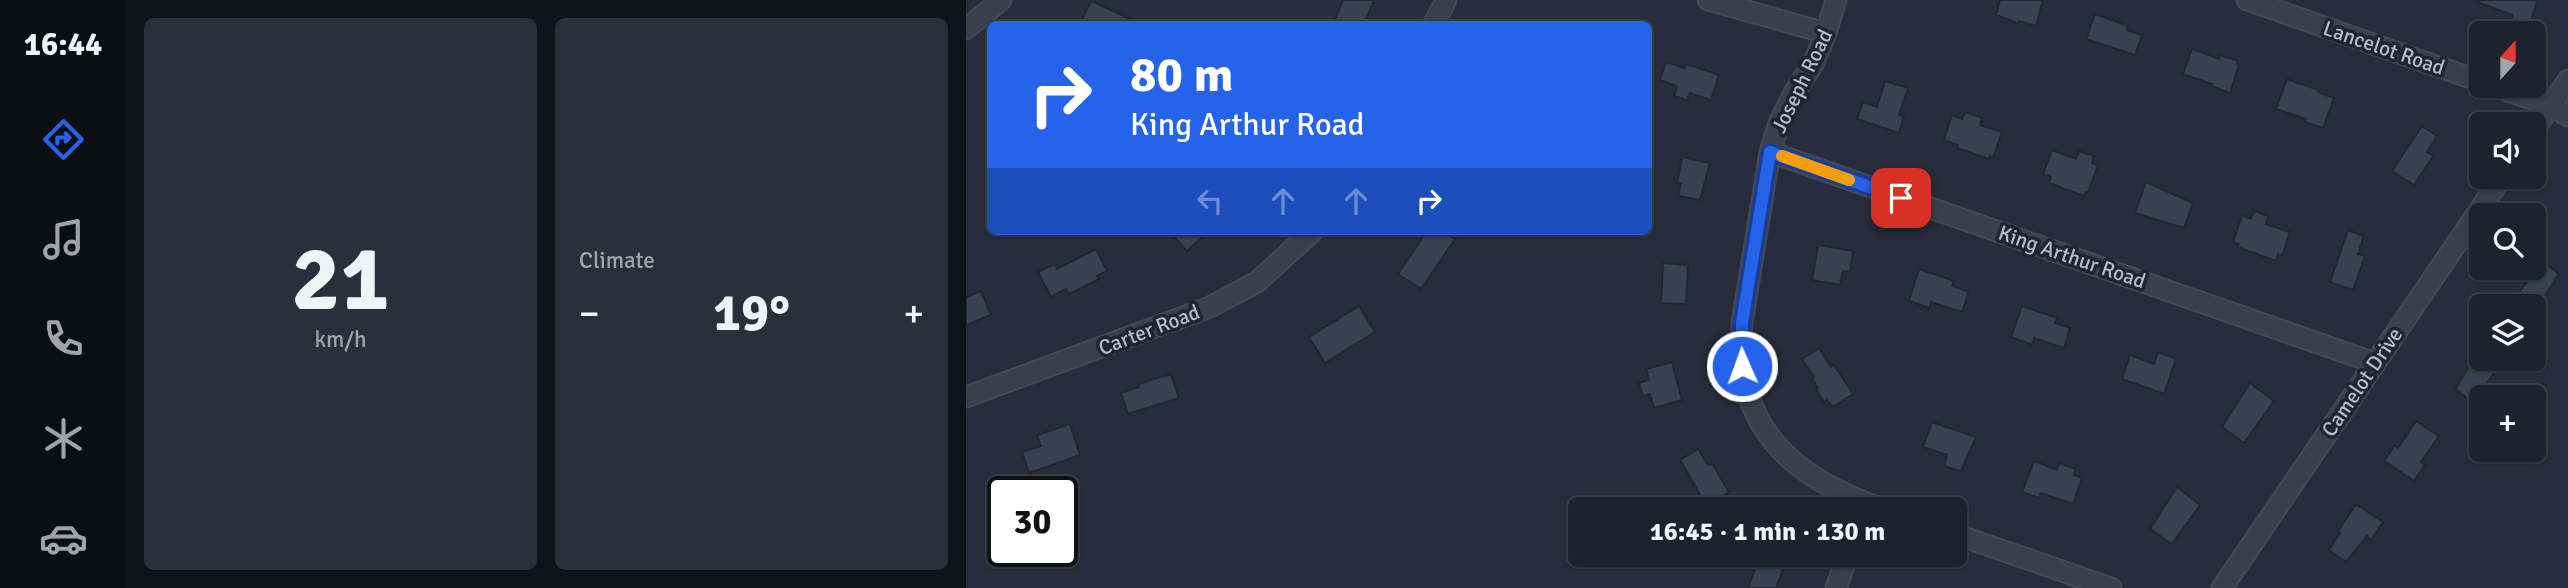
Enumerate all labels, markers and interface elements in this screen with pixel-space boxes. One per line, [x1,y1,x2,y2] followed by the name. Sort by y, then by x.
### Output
[2320,15,2448,81] street label: Lancelot Road
[2469,21,2546,98] north arrow
[2469,21,2546,462] map controls
[24,25,102,64] text: 16:44
[1766,25,1838,137] street label: Joseph Road
[1130,45,1233,105] text: 80 m
[1015,49,1106,140] icon: right
[1130,105,1365,144] text: King Arthur Road
[2469,112,2546,189] button: sound
[39,115,88,164] icon: directions
[1871,168,1931,228] pin
[1882,179,1920,217] icon: arrive
[1191,182,1229,220] icon: left
[1264,182,1302,220] icon: ahead
[1337,182,1375,220] icon: ahead
[1410,182,1448,220] icon: right
[2469,203,2546,280] button: search
[39,215,88,264] icon: music
[1995,220,2149,294] street label: King Arthur Road
[291,223,390,336] text: 21
[579,246,655,275] text: Climate
[713,281,790,345] text: 19°
[579,290,600,337] text: −
[903,290,924,337] text: +
[2469,294,2546,371] button: layers
[1095,299,1203,361] street label: Carter Road
[39,314,88,363] icon: phone
[2316,322,2408,442] street label: Camelot Drive
[314,325,367,354] text: km/h
[1705,329,1779,403] position arrow
[2469,385,2546,462] button: +
[39,414,88,463] icon: climate
[987,476,1078,567] speed limit sign: 30
[39,514,88,563] icon: car
[1650,516,1885,548] text: 16:45 · 1 min · 130 m

